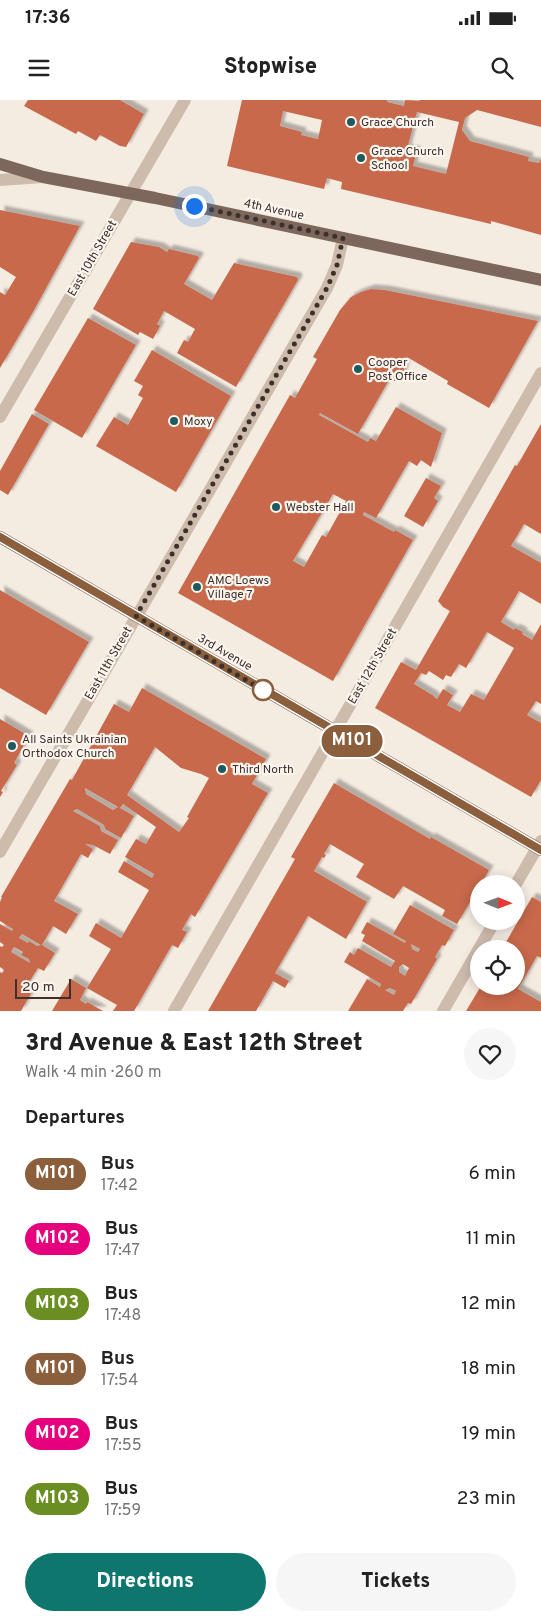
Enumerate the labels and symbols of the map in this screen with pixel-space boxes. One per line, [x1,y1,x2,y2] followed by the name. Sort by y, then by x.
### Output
[361,115,434,131] place label: Grace Church
[345,116,357,128] marker: Grace Church
[371,144,444,174] place label: Grace Church School
[355,152,367,164] marker: Grace Church School
[182,194,207,219] your location
[242,196,305,224] street label: 4th Avenue
[65,218,121,299] street label: East 10th Street
[368,355,428,385] place label: Cooper Post Office
[352,363,364,375] marker: Cooper Post Office
[184,414,213,430] place label: Moxy
[168,415,180,427] marker: Moxy
[286,500,354,516] place label: Webster Hall
[270,501,282,513] marker: Webster Hall
[207,573,269,603] place label: AMC Loews Village 7
[191,581,203,593] marker: AMC Loews Village 7
[81,624,136,703] street label: East 11th Street
[345,626,401,707] street label: East 12th Street
[194,631,255,675] street label: 3rd Avenue
[252,679,274,701] unlabelled marker
[317,725,387,757] line badge: M101
[22,732,127,762] place label: All Saints Ukrainian Orthodox Church
[6,740,18,752] marker: All Saints Ukrainian Orthodox Church
[232,762,294,778] place label: Third North
[216,763,228,775] marker: Third North
[470,875,525,930] north arrow
[15,976,71,999] scale bar

